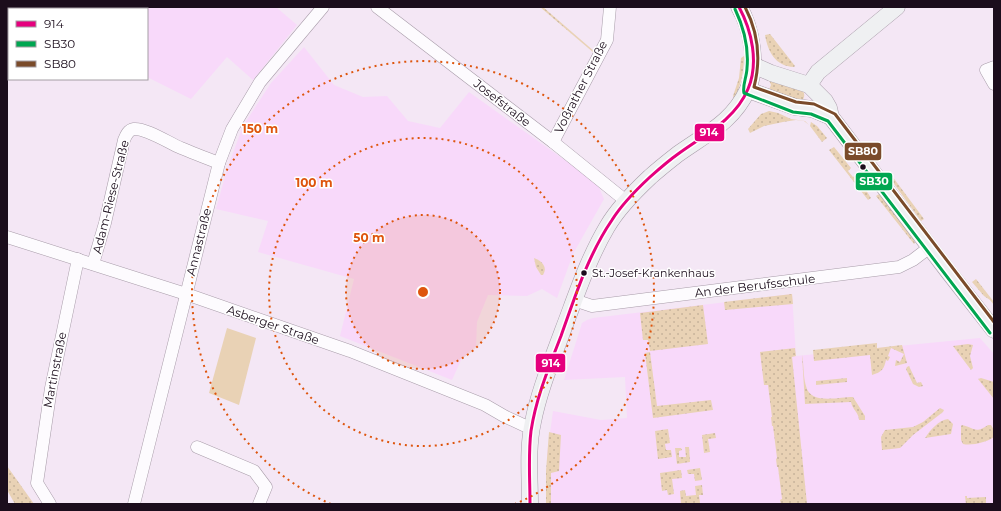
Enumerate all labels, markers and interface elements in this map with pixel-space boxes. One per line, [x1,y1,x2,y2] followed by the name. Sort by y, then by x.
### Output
[8,8,148,80] legend
[44,16,64,31] text: 914
[44,36,75,51] text: SB30
[551,38,610,136] street label: Voßrather Straße
[44,56,76,71] text: SB80
[470,75,534,129] street label: Josefstraße
[242,121,278,136] text: 150 m
[694,123,725,142] line badge: 914
[700,125,719,139] text: 914
[89,138,132,255] street label: Adam-Riese-Straße
[844,142,882,161] line badge: SB80
[848,144,879,158] text: SB80
[858,162,868,172] unlabelled marker
[855,172,893,191] line badge: SB30
[859,174,889,188] text: SB30
[296,175,332,190] text: 100 m
[183,206,214,277] street label: Annastraße
[353,230,385,245] text: 50 m
[592,266,715,280] place label: St.-Josef-Krankenhaus
[579,268,589,278] marker: St.-Josef-Krankenhaus
[694,271,816,300] street label: An der Berufsschule
[416,285,430,299] centre of rings
[225,302,321,347] street label: Asberger Straße
[40,331,69,409] street label: Martinstraße
[535,353,566,373] line badge: 914
[542,356,561,370] text: 914

